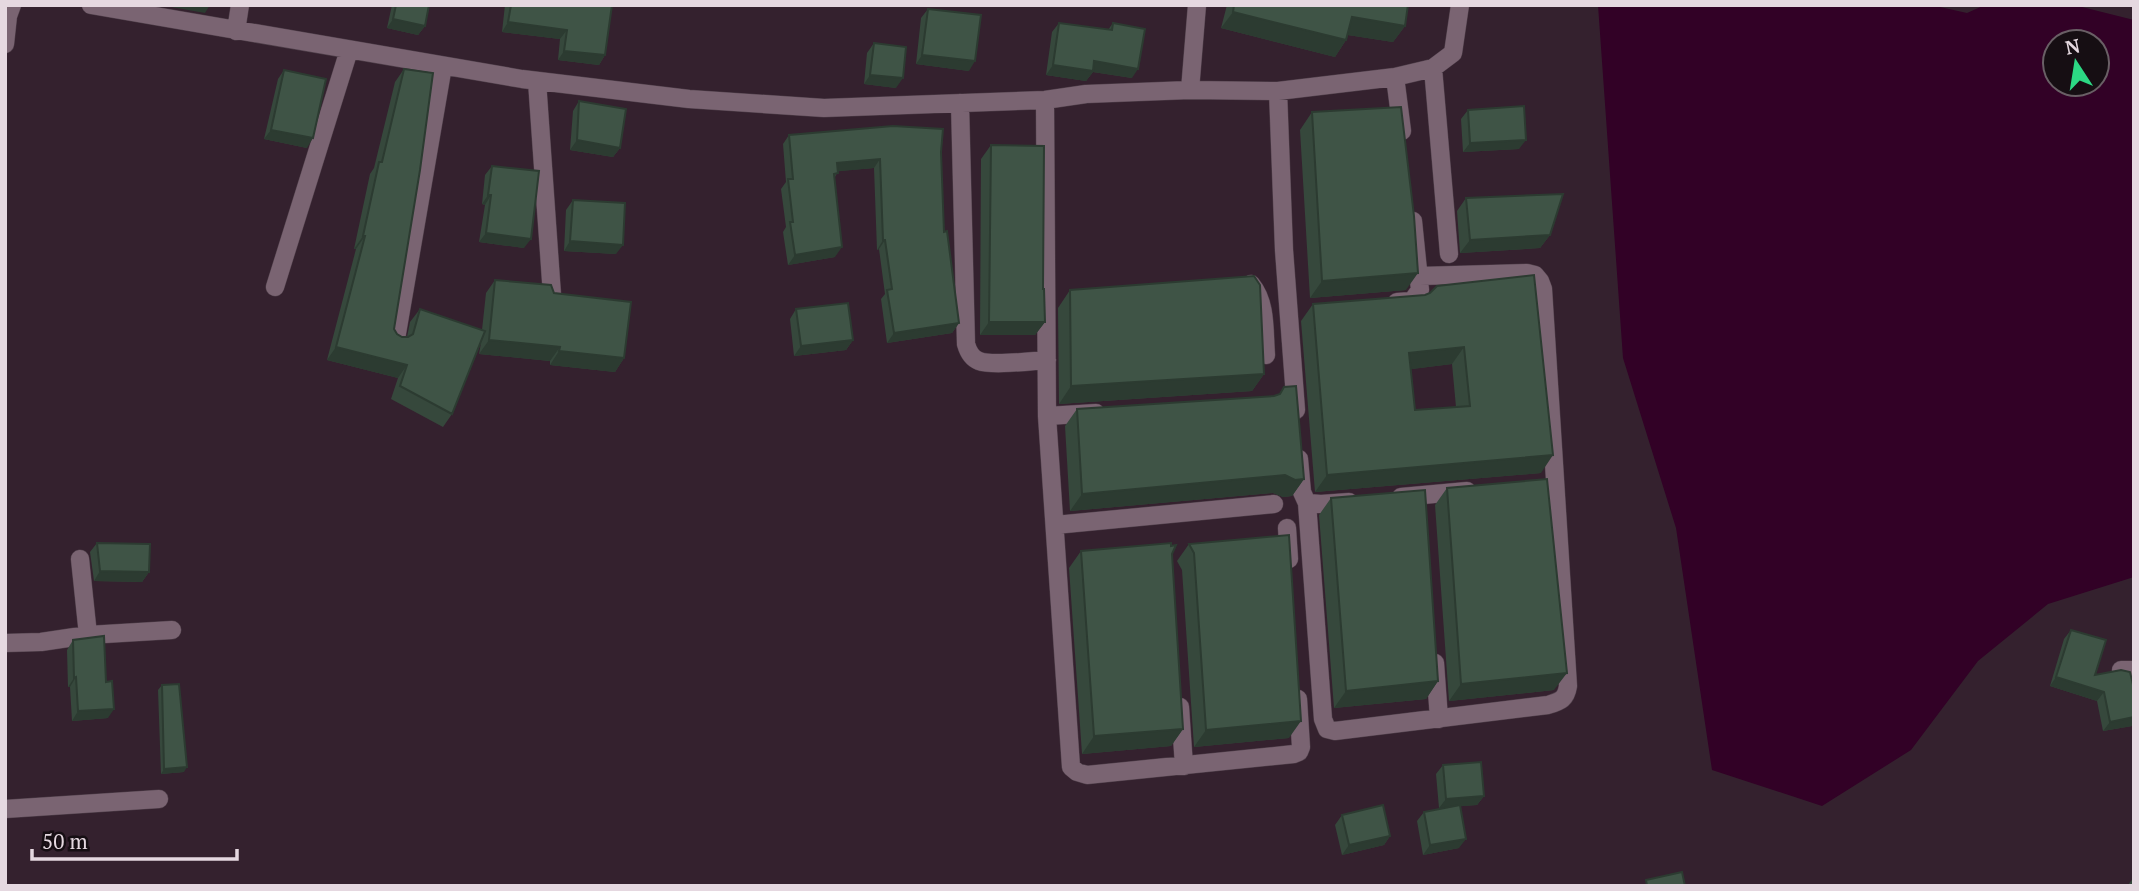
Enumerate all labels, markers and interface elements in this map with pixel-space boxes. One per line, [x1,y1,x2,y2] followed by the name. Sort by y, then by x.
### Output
[2041,28,2111,98] north arrow
[2063,32,2083,60] text: N
[32,818,236,862] scale bar
[42,827,88,855] text: 50 m

